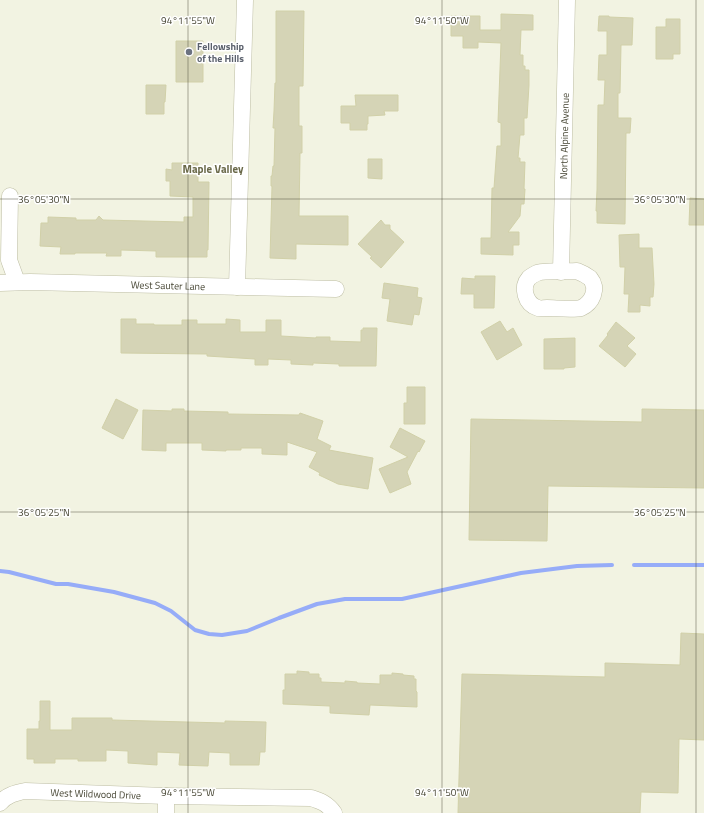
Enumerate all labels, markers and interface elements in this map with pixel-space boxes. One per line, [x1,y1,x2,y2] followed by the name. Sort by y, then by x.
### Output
[161,13,215,28] text: 94°11'55"W
[415,13,469,28] text: 94°11'50"W
[197,39,245,66] place label: Fellowship of the Hills
[184,47,194,57] marker: Fellowship of the Hills
[556,93,573,179] street label: North Alpine Avenue
[182,161,244,177] district label: Maple Valley
[18,192,70,207] text: 36°05'30"N
[634,192,686,207] text: 36°05'30"N
[131,277,205,294] street label: West Sauter Lane
[18,505,70,520] text: 36°05'25"N
[634,505,686,520] text: 36°05'25"N
[50,785,141,803] street label: West Wildwood Drive
[161,785,215,800] text: 94°11'55"W
[415,785,469,800] text: 94°11'50"W

